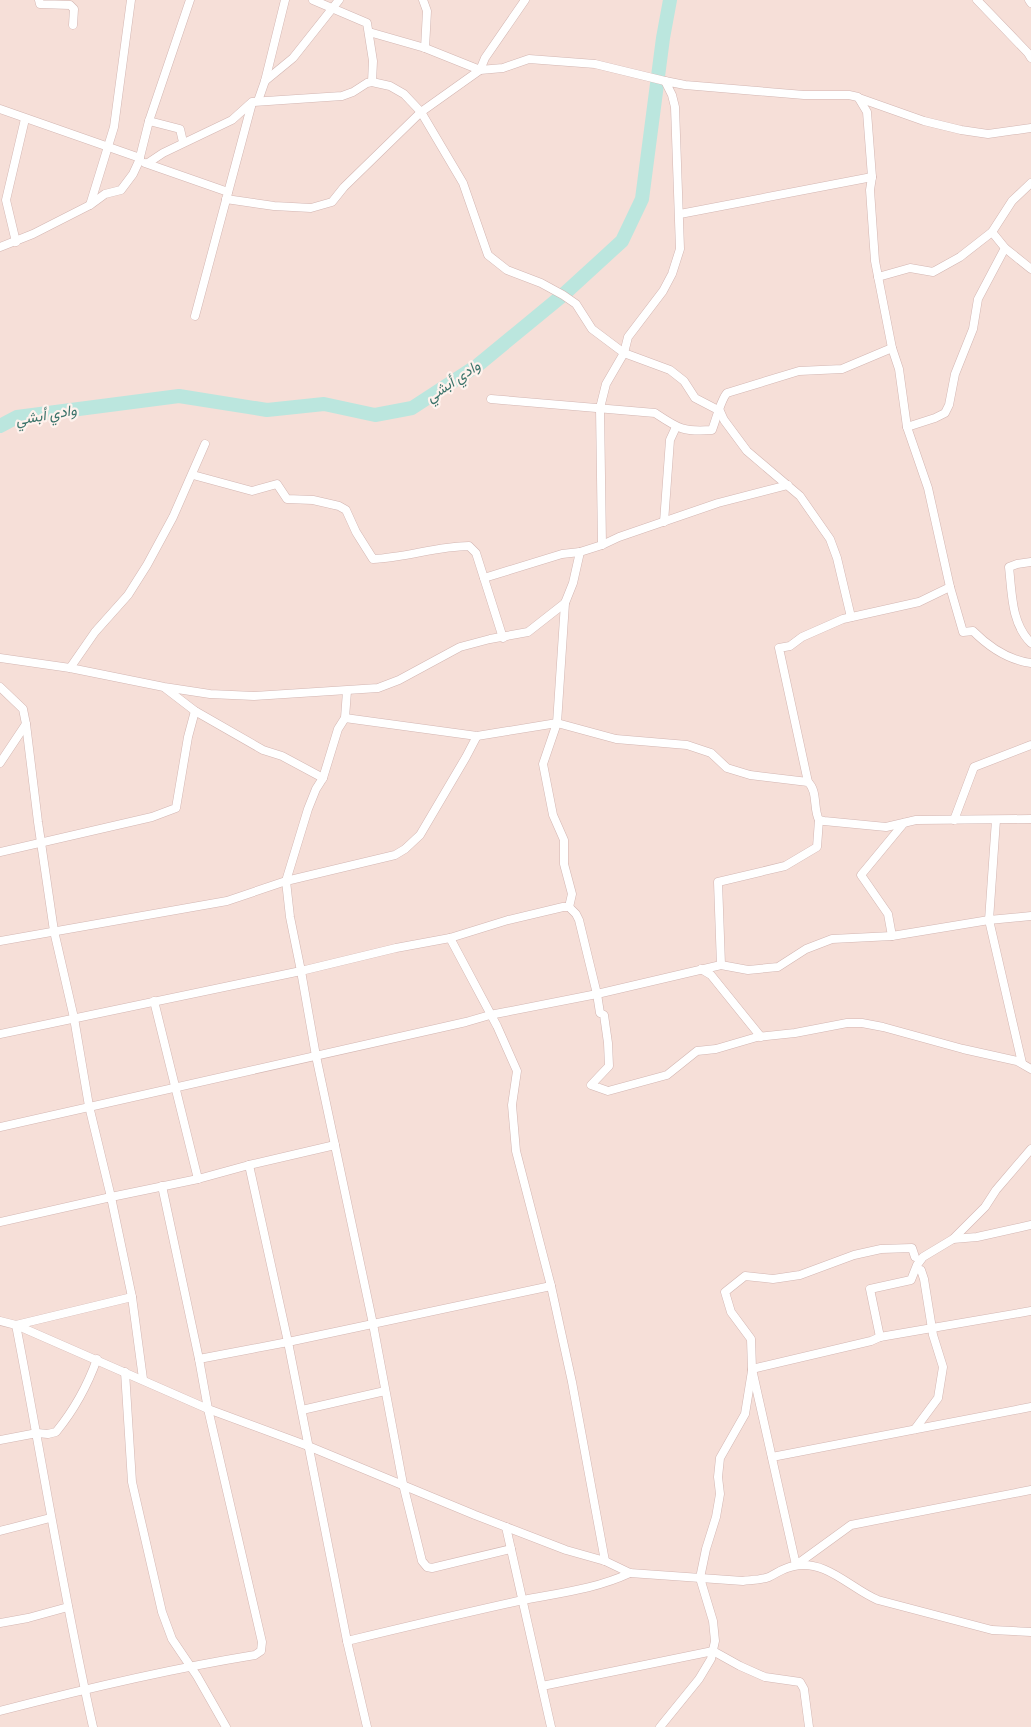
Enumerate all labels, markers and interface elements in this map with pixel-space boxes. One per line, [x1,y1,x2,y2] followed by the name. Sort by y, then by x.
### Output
[421,354,486,408] water label: وادي أبشي
[14,399,79,432] water label: وادي أبشي

